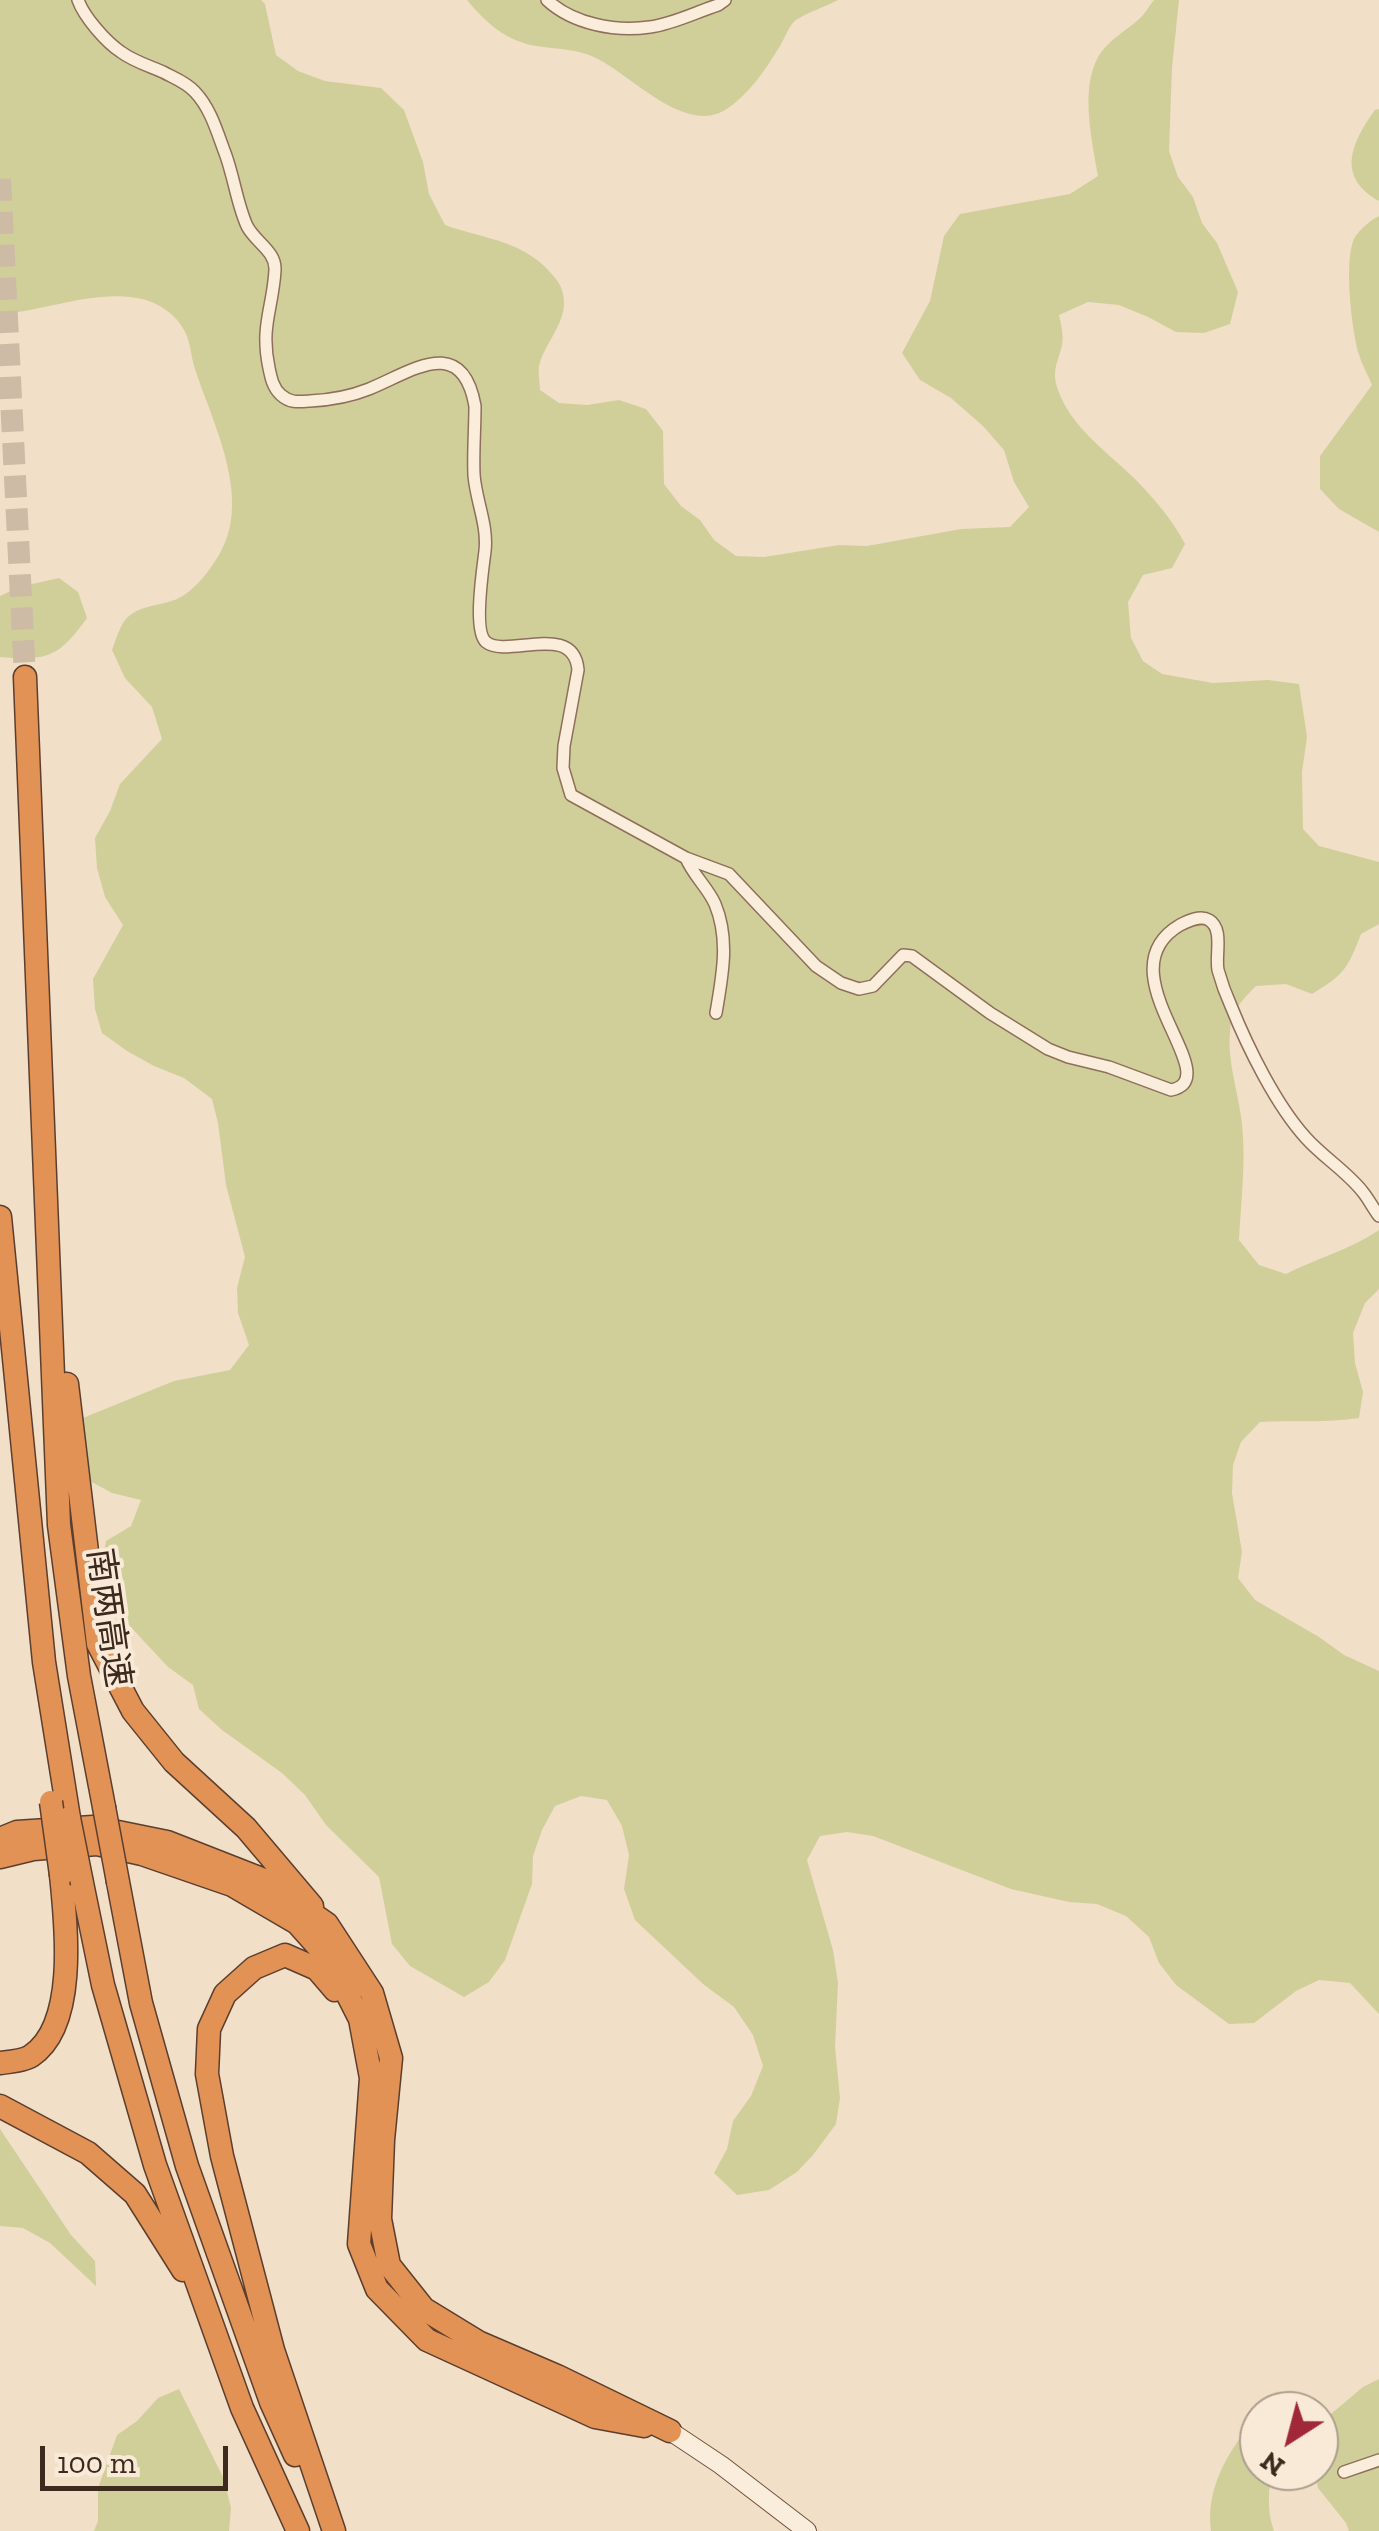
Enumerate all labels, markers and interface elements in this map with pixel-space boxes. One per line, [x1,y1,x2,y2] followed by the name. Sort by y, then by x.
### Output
[77,1546,139,1690] street label: 南两高速
[1239,2391,1339,2491] north arrow
[45,2426,232,2488] scale bar
[1254,2444,1291,2484] text: N
[57,2445,136,2481] text: 100 m

